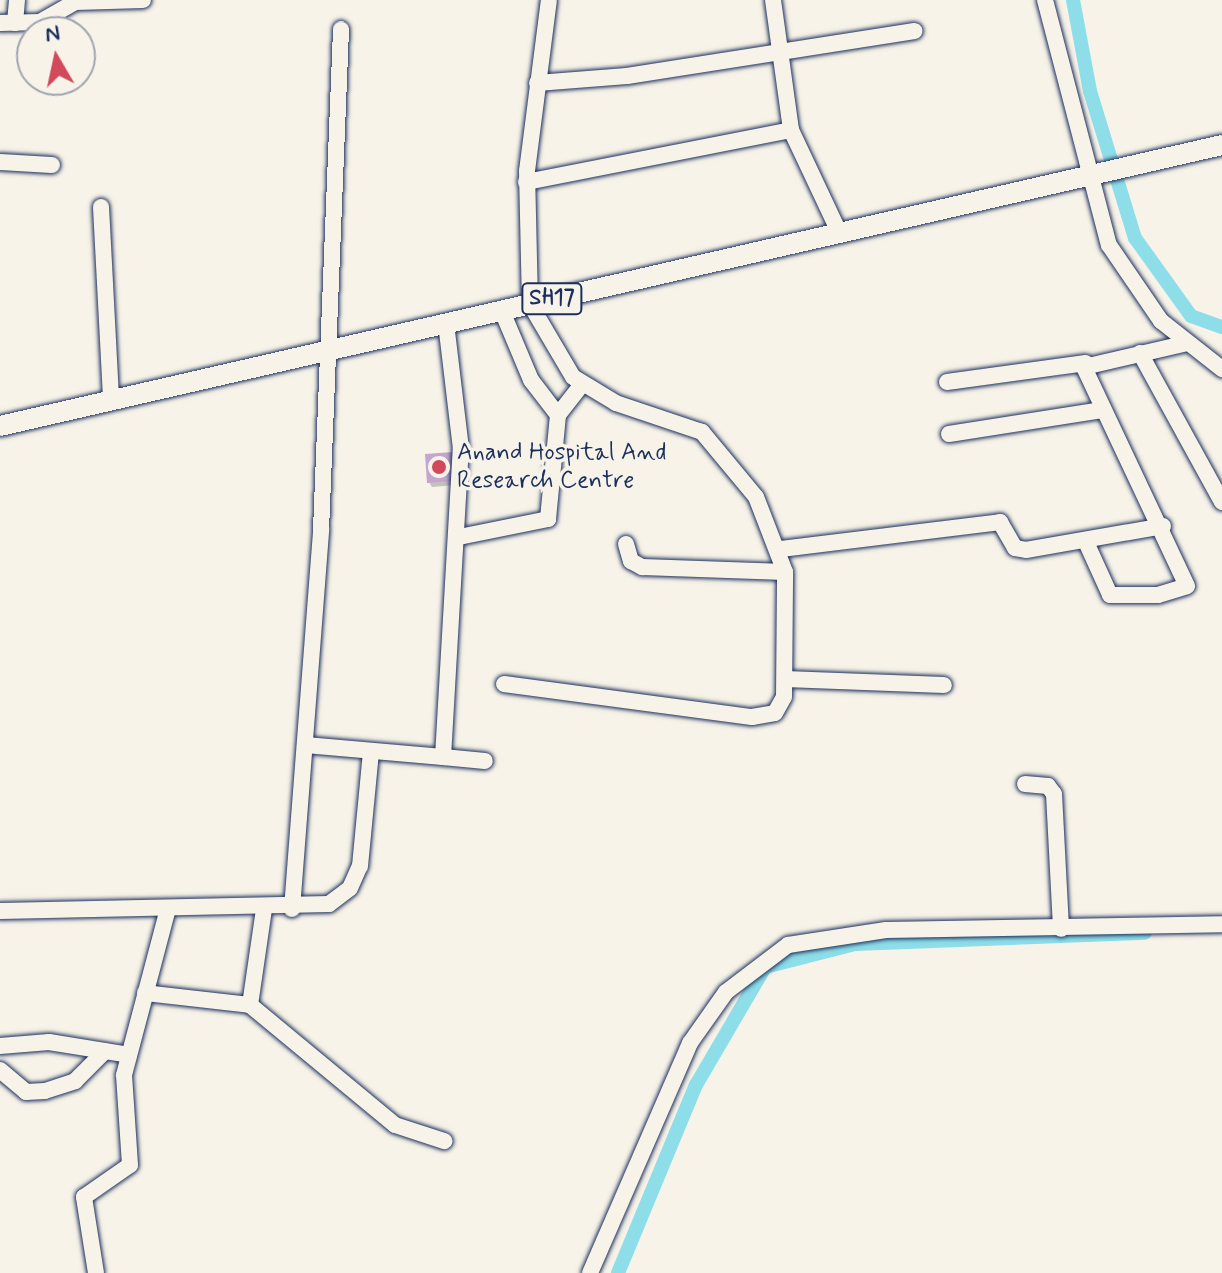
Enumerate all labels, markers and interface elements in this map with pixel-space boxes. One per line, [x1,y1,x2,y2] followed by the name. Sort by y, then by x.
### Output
[16,16,96,96] north arrow
[43,19,62,49] text: N
[520,281,584,317] road number: SH17
[457,439,661,495] place label: Anand Hospital And Research Centre
[428,456,450,478] marker: Anand Hospital And Research Centre

